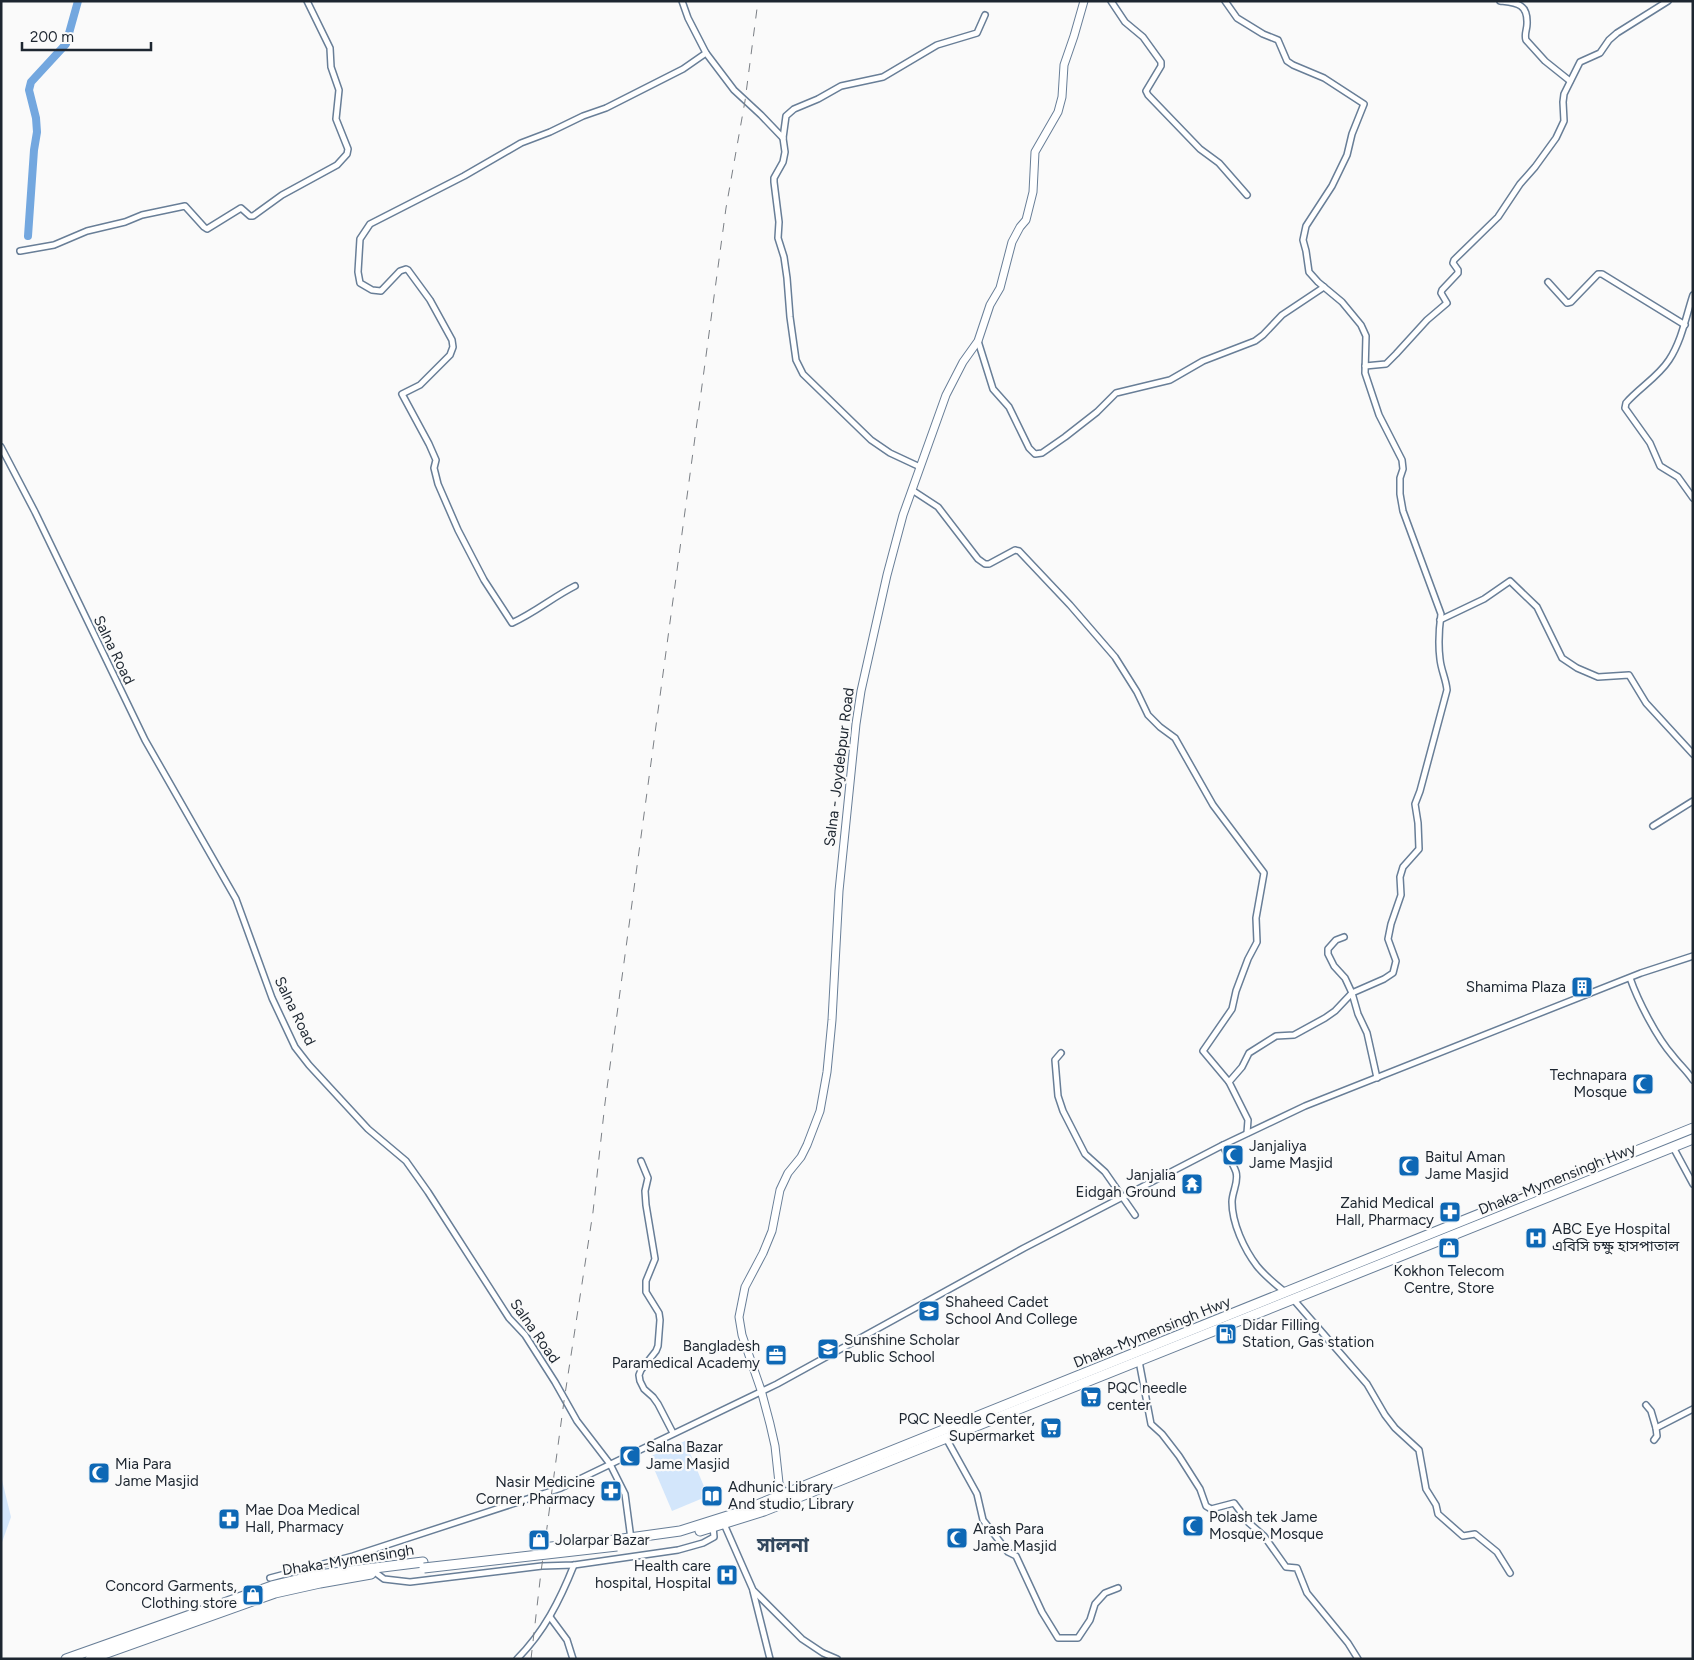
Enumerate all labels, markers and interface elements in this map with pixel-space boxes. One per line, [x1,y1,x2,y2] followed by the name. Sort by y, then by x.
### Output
[22,20,151,52] scale bar
[30,28,74,46] text: 200 m
[90,613,138,687] street label: Salna Road
[820,686,858,848] street label: Salna - Joydebpur Road
[271,974,319,1048] street label: Salna Road
[1570,975,1594,999] building icon: Shamima Plaza
[1466,978,1566,996] place label: Shamima Plaza
[1550,1066,1627,1101] place label: Technapara Mosque
[1631,1072,1655,1096] mosque icon: Technapara Mosque
[1249,1137,1333,1172] place label: Janjaliya Jame Masjid
[1476,1139,1638,1219] street label: Dhaka-Mymensingh Hwy
[1221,1143,1245,1167] mosque icon: Janjaliya Jame Masjid
[1425,1148,1509,1183] place label: Baitul Aman Jame Masjid
[1397,1154,1421,1178] mosque icon: Baitul Aman Jame Masjid
[1076,1166,1176,1201] place label: Janjalia Eidgah Ground
[1180,1172,1204,1196] temple icon: Janjalia Eidgah Ground
[1335,1194,1434,1229] place label: Zahid Medical Hall, Pharmacy
[1438,1200,1462,1224] pharmacy icon: Zahid Medical Hall, Pharmacy
[1552,1220,1680,1255] place label: ABC Eye Hospital এবিসি চক্ষু হাসপাতাল
[1524,1226,1548,1250] hospital icon: ABC Eye Hospital এবিসি চক্ষু হাসপাতাল
[1437,1236,1461,1260] shop icon: Kokhon Telecom Centre, Store
[1394,1262,1504,1297] place label: Kokhon Telecom Centre, Store
[1071,1292,1233,1372] street label: Dhaka-Mymensingh Hwy
[945,1293,1077,1328] place label: Shaheed Cadet School And College
[506,1295,564,1367] street label: Salna Road
[917,1299,941,1323] school or university icon: Shaheed Cadet School And College
[1242,1316,1374,1351] place label: Didar Filling Station, Gas station
[1214,1322,1238,1346] fuel station icon: Didar Filling Station, Gas station
[844,1331,959,1366] place label: Sunshine Scholar Public School
[612,1337,760,1372] place label: Bangladesh Paramedical Academy
[816,1337,840,1361] school or university icon: Sunshine Scholar Public School
[764,1343,788,1367] office icon: Bangladesh Paramedical Academy
[1107,1379,1187,1414] place label: PQC needle center
[1079,1385,1103,1409] supermarket icon: PQC needle center
[898,1410,1035,1445] place label: PQC Needle Center, Supermarket
[1039,1416,1063,1440] supermarket icon: PQC Needle Center, Supermarket
[646,1438,730,1473] place label: Salna Bazar Jame Masjid
[618,1444,642,1468] mosque icon: Salna Bazar Jame Masjid
[115,1455,199,1490] place label: Mia Para Jame Masjid
[87,1461,111,1485] mosque icon: Mia Para Jame Masjid
[476,1473,595,1508] place label: Nasir Medicine Corner, Pharmacy
[728,1478,854,1513] place label: Adhunic Library And studio, Library
[599,1479,623,1503] pharmacy icon: Nasir Medicine Corner, Pharmacy
[700,1484,724,1508] library icon: Adhunic Library And studio, Library
[245,1501,360,1536] place label: Mae Doa Medical Hall, Pharmacy
[217,1507,241,1531] pharmacy icon: Mae Doa Medical Hall, Pharmacy
[1209,1508,1323,1543] place label: Polash tek Jame Mosque, Mosque
[1181,1514,1205,1538] mosque icon: Polash tek Jame Mosque, Mosque
[973,1520,1057,1555] place label: Arash Para Jame Masjid
[945,1526,969,1550] mosque icon: Arash Para Jame Masjid
[527,1528,551,1552] shop icon: Jolarpar Bazar
[555,1531,650,1549] place label: Jolarpar Bazar
[756,1533,809,1557] district label: সালনা
[281,1541,415,1579] street label: Dhaka-Mymensingh
[595,1557,711,1592] place label: Health care hospital, Hospital
[715,1563,739,1587] hospital icon: Health care hospital, Hospital
[105,1577,237,1612] place label: Concord Garments, Clothing store
[241,1583,265,1607] shop icon: Concord Garments, Clothing store

